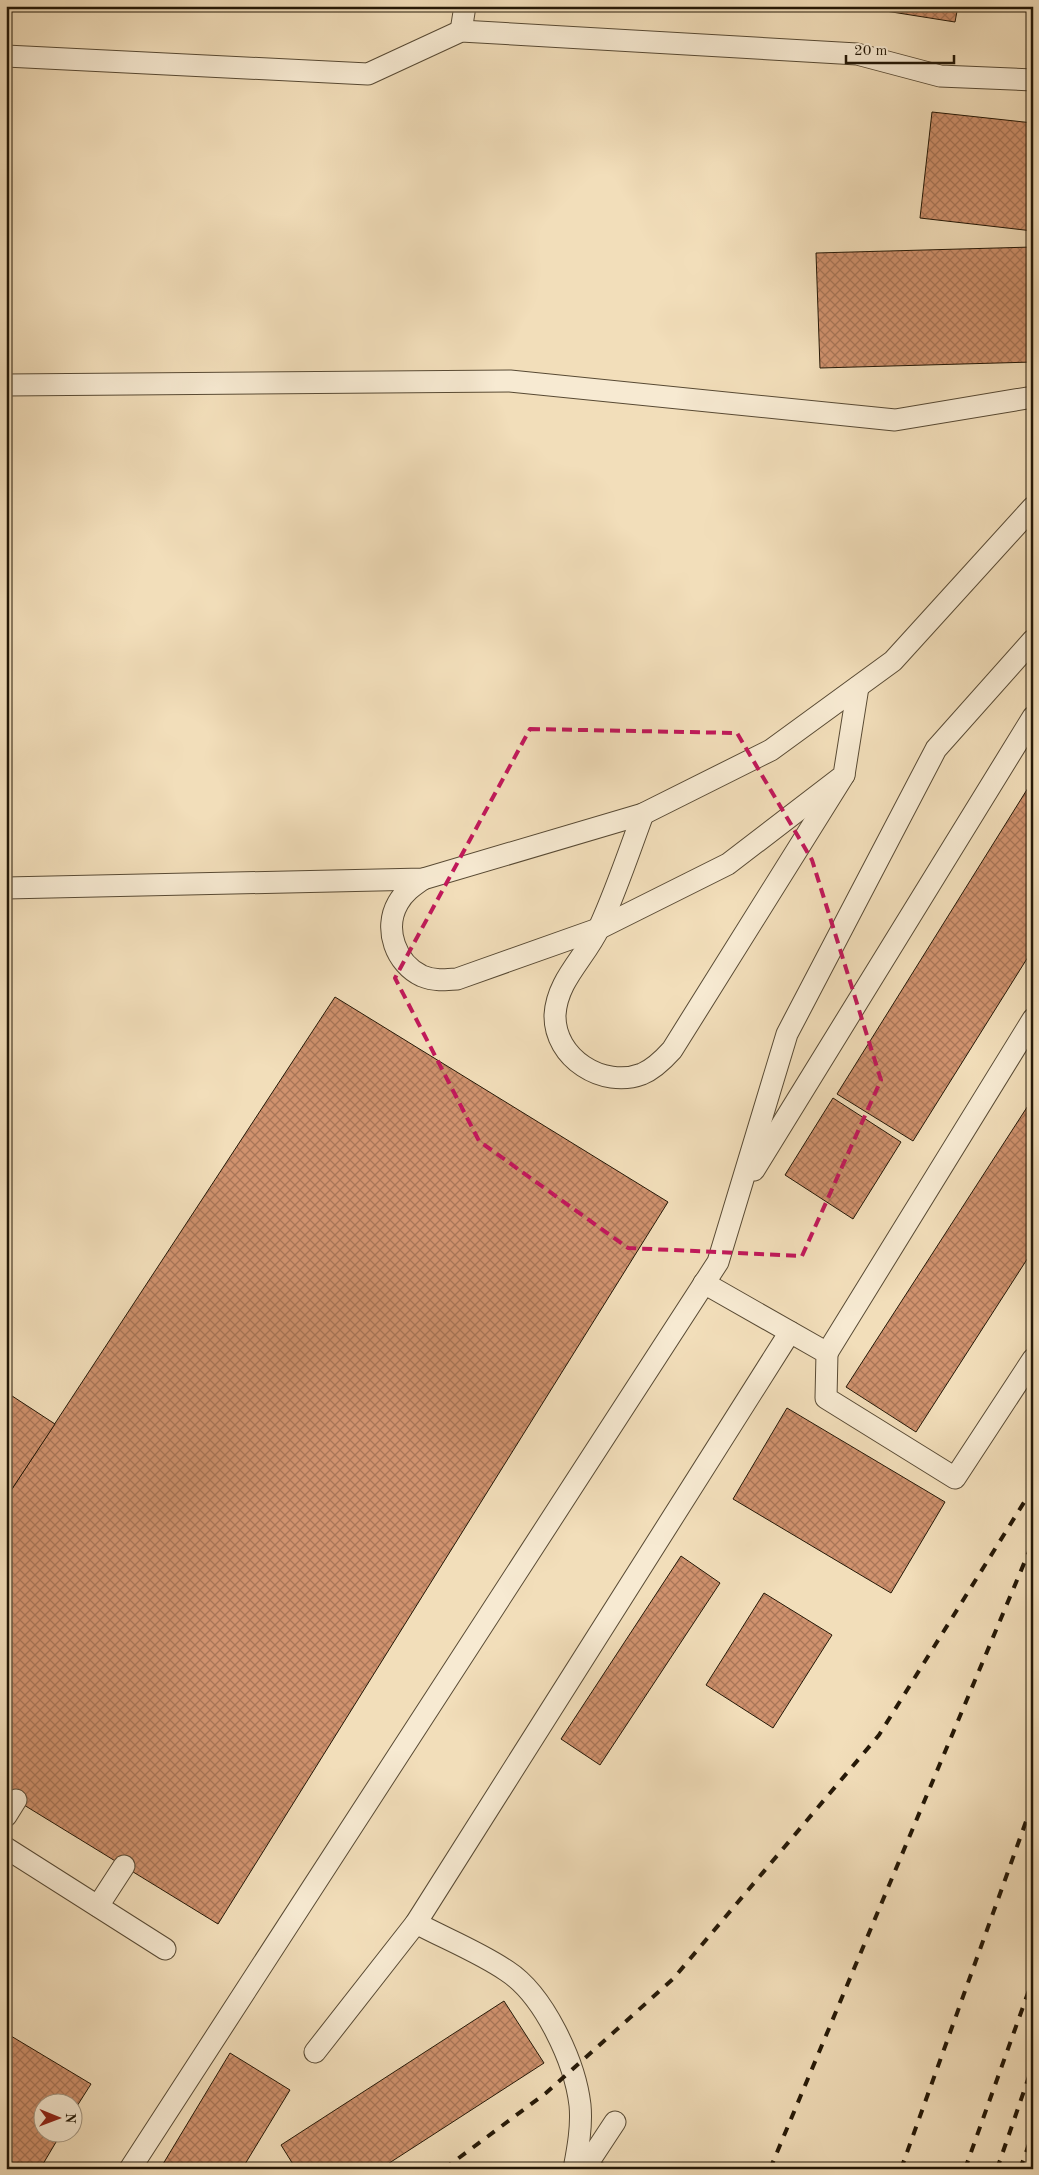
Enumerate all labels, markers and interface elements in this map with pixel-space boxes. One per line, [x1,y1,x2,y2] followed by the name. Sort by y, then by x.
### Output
[846,32,954,64] scale bar
[854,44,888,59] text: 20 m
[32,2092,82,2142] north arrow
[63,2113,77,2124] text: N

